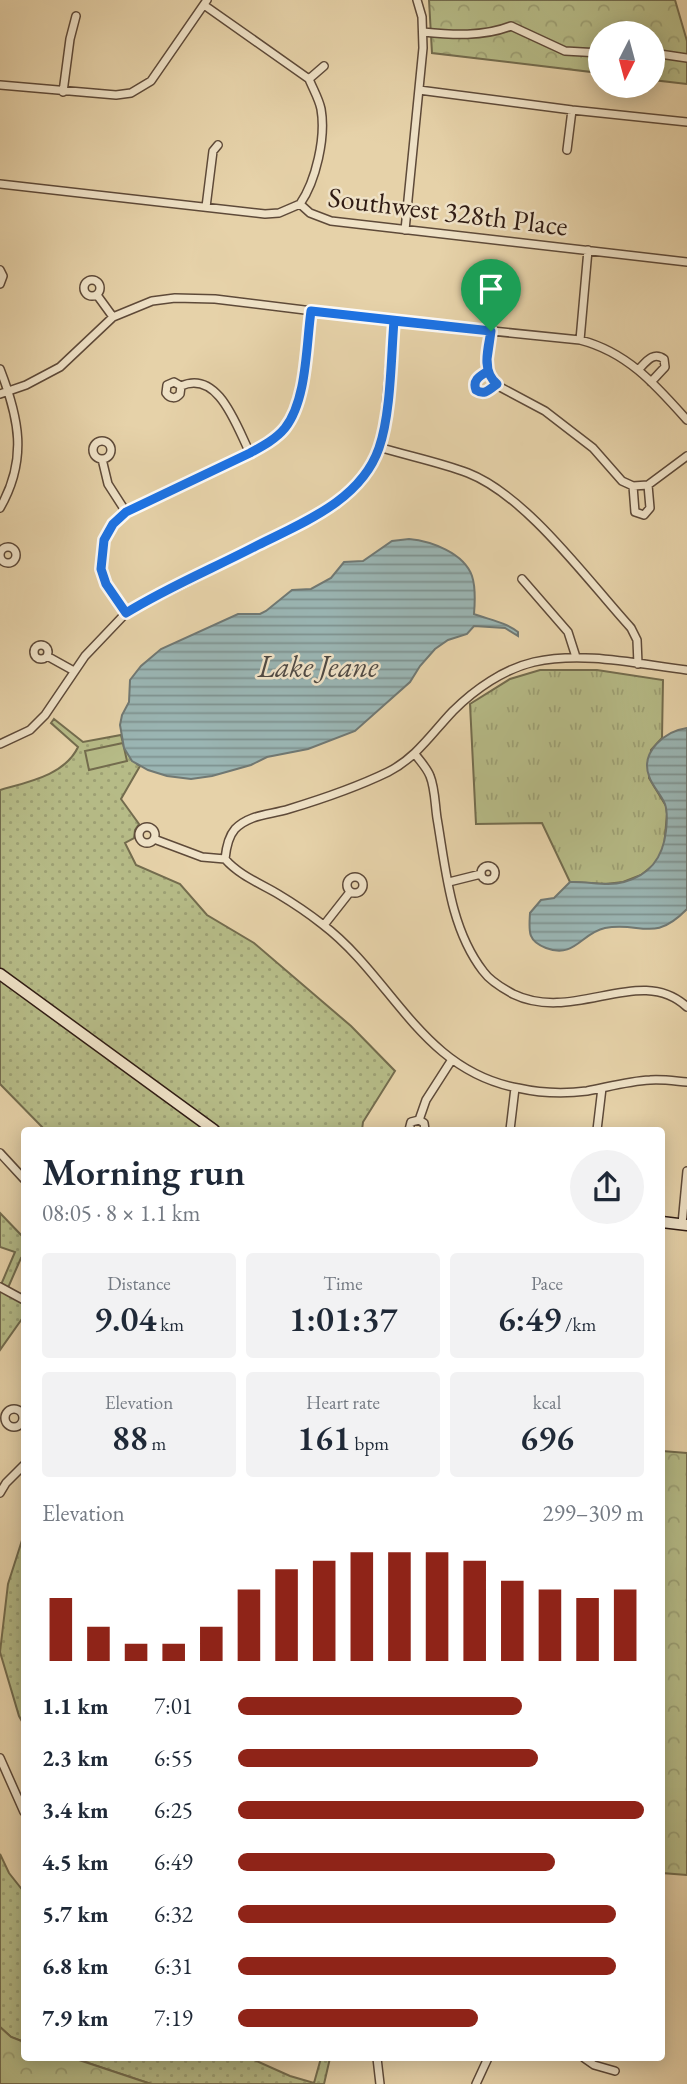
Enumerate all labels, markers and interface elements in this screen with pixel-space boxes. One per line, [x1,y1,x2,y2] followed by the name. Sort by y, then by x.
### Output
[588,21,665,98] north arrow
[588,21,665,98] map controls
[326,178,570,244] street label: Southwest 328th Place
[461,259,521,331] pin
[472,270,510,308] icon: arrive
[257,647,379,686] water label: Lake Jeane
[42,1147,245,1196] text: Morning run
[570,1150,644,1224] button: share
[42,1198,200,1228] text: 08:05 · 8 × 1.1 km
[107,1271,171,1296] text: Distance
[323,1271,363,1296] text: Time
[531,1271,563,1296] text: Pace
[94,1296,156,1341] text: 9.04
[289,1296,397,1341] text: 1:01:37
[498,1296,561,1341] text: 6:49
[156,1312,184,1337] text: km
[561,1312,596,1337] text: /km
[105,1390,173,1415] text: Elevation
[306,1390,380,1415] text: Heart rate
[533,1390,561,1415] text: kcal
[112,1415,148,1460] text: 88
[297,1415,351,1460] text: 161
[520,1415,574,1460] text: 696
[148,1431,166,1456] text: m
[351,1431,389,1456] text: bpm
[42,1498,125,1528] text: Elevation
[543,1498,644,1528] text: 299–309 m
[42,1691,109,1721] text: 1.1 km
[154,1691,193,1721] text: 7:01
[42,1743,109,1773] text: 2.3 km
[154,1743,193,1773] text: 6:55
[42,1795,109,1825] text: 3.4 km
[154,1795,193,1825] text: 6:25
[42,1847,109,1877] text: 4.5 km
[154,1847,193,1877] text: 6:49
[42,1899,109,1929] text: 5.7 km
[154,1899,193,1929] text: 6:32
[42,1951,109,1981] text: 6.8 km
[154,1951,193,1981] text: 6:31
[42,2003,109,2033] text: 7.9 km
[154,2003,193,2033] text: 7:19

